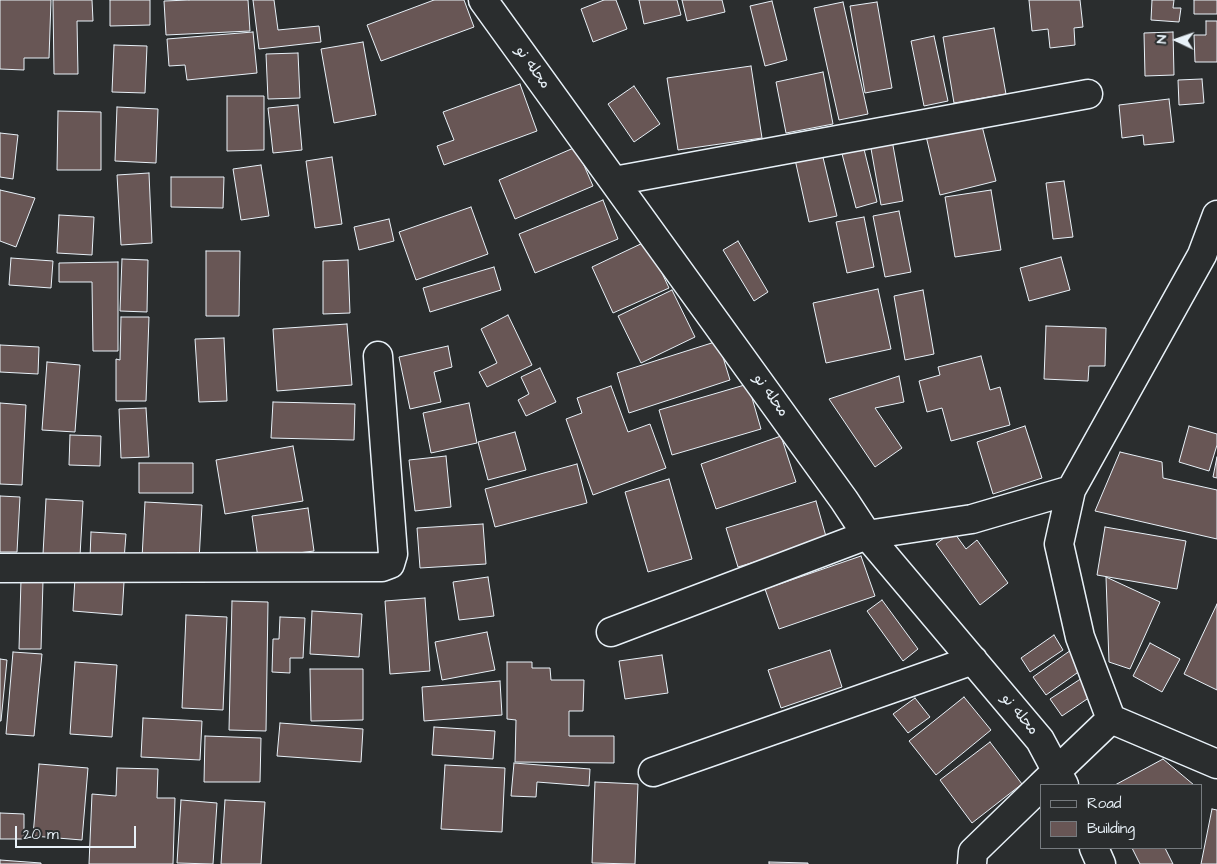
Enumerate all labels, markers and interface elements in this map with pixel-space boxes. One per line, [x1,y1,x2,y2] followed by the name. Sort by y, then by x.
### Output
[1152,15,1202,65] north arrow
[1152,34,1172,44] text: N
[510,43,554,93] street label: محله نو
[748,371,792,421] street label: محله نو
[996,691,1042,739] street label: محله نو
[1040,784,1202,849] legend
[1087,793,1121,814] text: Road
[18,816,139,848] scale bar
[1087,818,1135,839] text: Building
[23,824,59,845] text: 20 m

